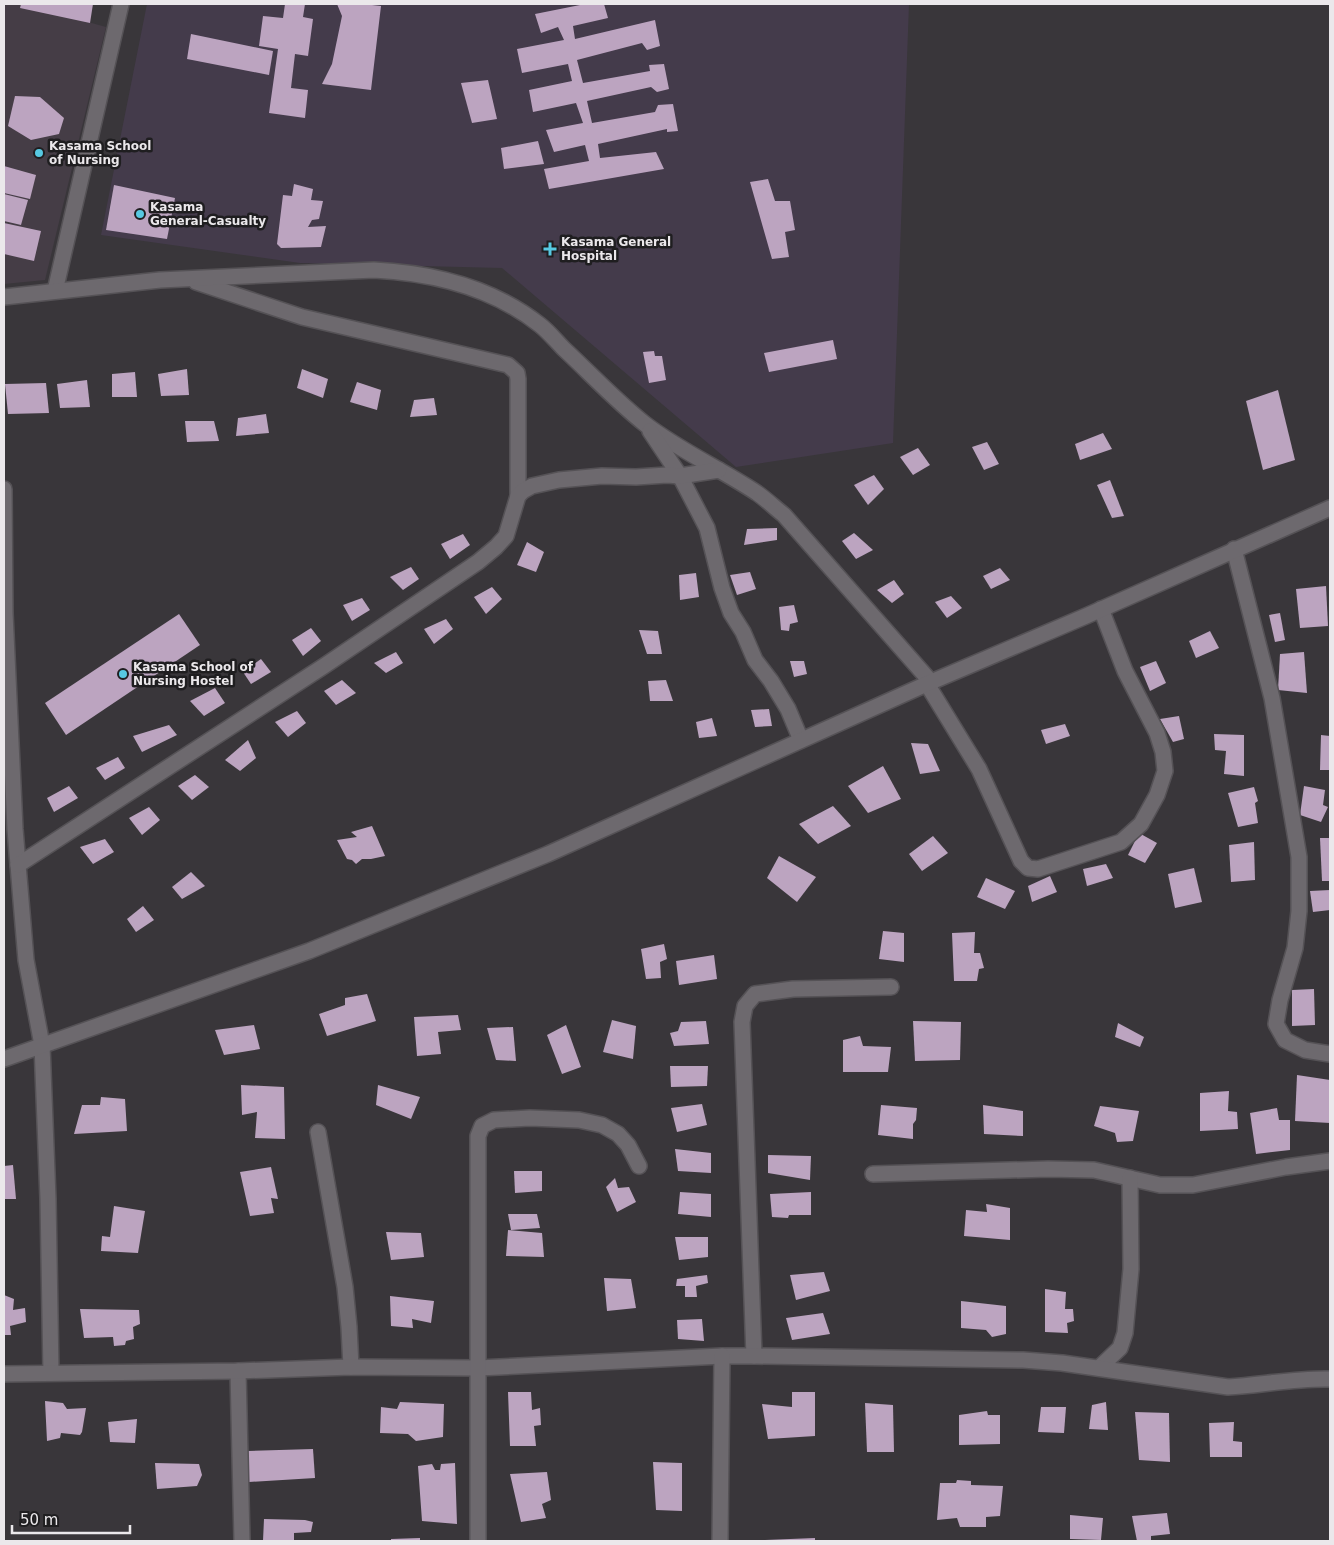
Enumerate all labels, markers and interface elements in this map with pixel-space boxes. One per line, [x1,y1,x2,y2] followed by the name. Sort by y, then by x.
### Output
[49,139,151,167] place label: Kasama School of Nursing
[33,147,45,159] marker: Kasama School of Nursing
[150,200,266,228] place label: Kasama General-Casualty
[134,208,146,220] marker: Kasama General-Casualty
[561,235,671,263] place label: Kasama General Hospital
[543,242,557,256] marker: Kasama General Hospital
[133,660,254,688] place label: Kasama School of Nursing Hostel
[117,668,129,680] marker: Kasama School of Nursing Hostel
[12,1502,130,1534] scale bar
[20,1511,58,1529] text: 50 m

